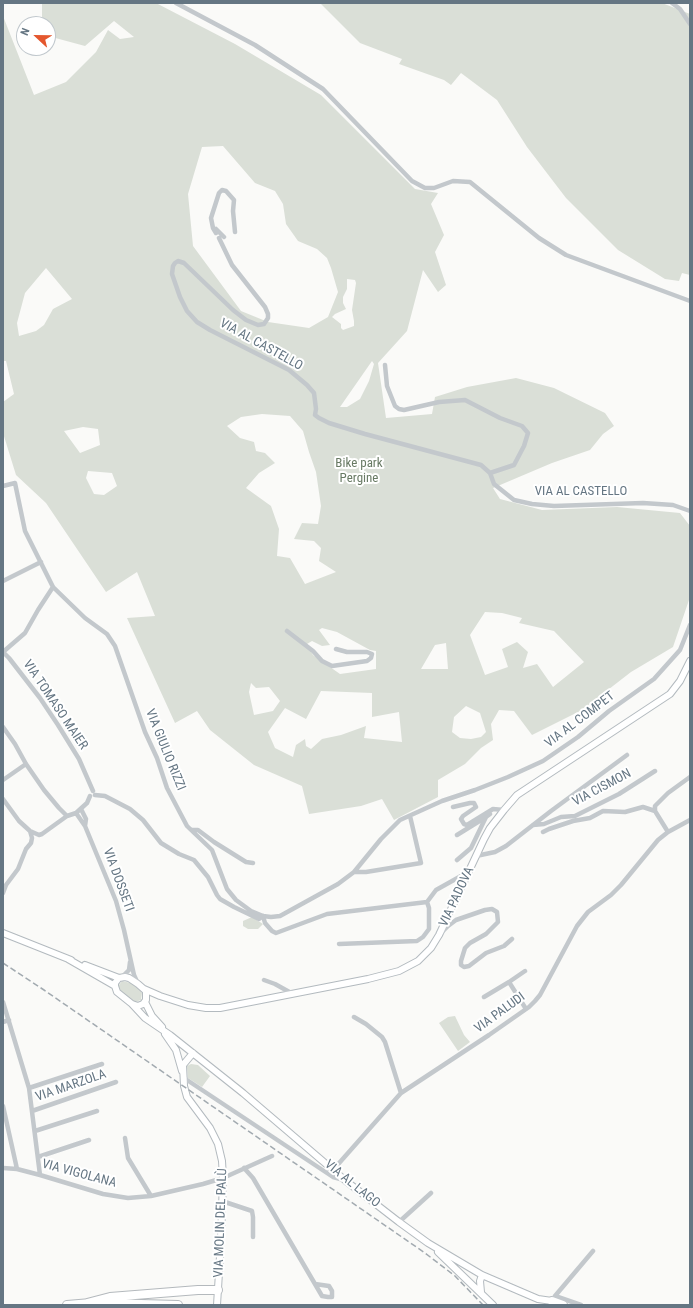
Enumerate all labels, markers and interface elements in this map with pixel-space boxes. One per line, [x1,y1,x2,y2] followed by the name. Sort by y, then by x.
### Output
[16,16,56,56] north arrow
[18,26,33,37] text: N
[217,316,305,374] street label: VIA AL CASTELLO
[335,456,383,487] park label: Bike park Pergine
[535,484,627,500] street label: VIA AL CASTELLO
[19,657,91,753] street label: VIA TOMASO MAIER
[542,689,618,751] street label: VIA AL COMPET
[142,707,188,793] street label: VIA GIULIO RIZZI
[570,766,634,810] street label: VIA CISMON
[99,846,137,914] street label: VIA DOSSETI
[436,865,478,929] street label: VIA PADOVA
[472,989,528,1037] street label: VIA PALUDI
[34,1067,108,1105] street label: VIA MARZOLA
[40,1157,118,1191] street label: VIA VIGOLANA
[321,1157,383,1211] street label: VIA AL LAGO
[211,1168,231,1278] street label: VIA MOLIN DEL PALÙ

